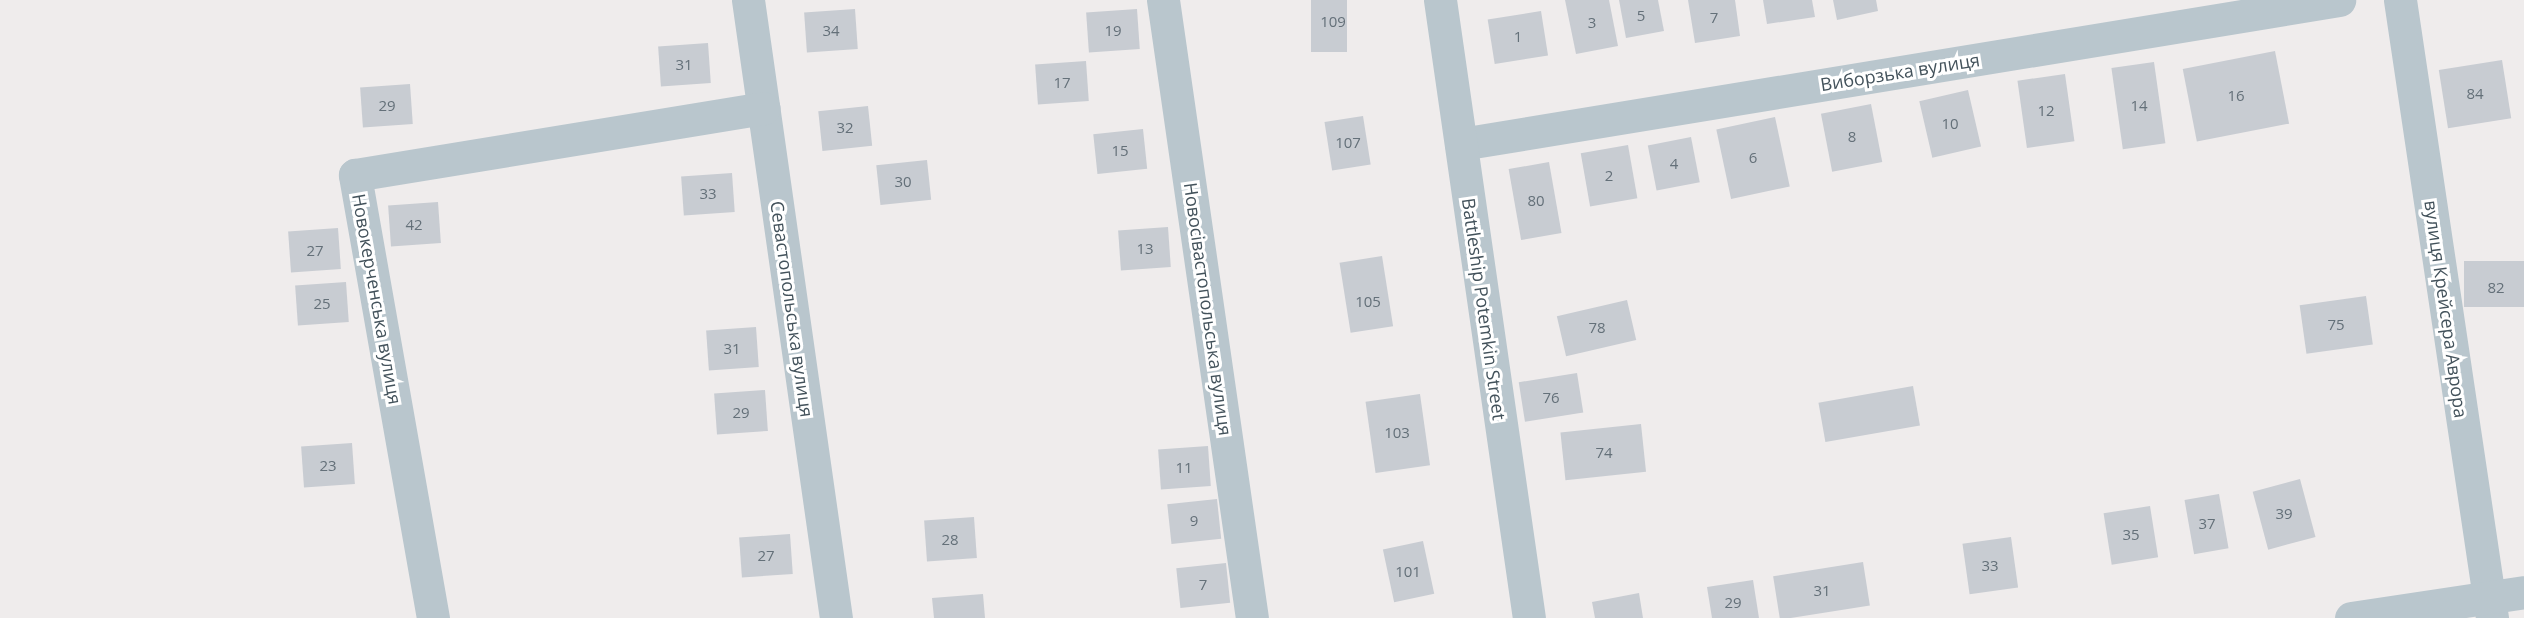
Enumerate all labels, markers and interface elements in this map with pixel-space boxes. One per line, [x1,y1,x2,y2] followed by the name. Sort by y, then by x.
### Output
[1637,7,1645,25] house number: 5
[1710,9,1718,27] house number: 7
[1320,13,1346,31] house number: 109
[1588,14,1596,32] house number: 3
[822,22,840,40] house number: 34
[1104,22,1122,40] house number: 19
[1514,28,1522,46] house number: 1
[1819,49,1981,95] street label: Виборзька вулиця
[675,56,693,74] house number: 31
[1053,74,1071,92] house number: 17
[2466,85,2484,103] house number: 84
[2227,87,2245,105] house number: 16
[378,97,396,115] house number: 29
[2130,97,2148,115] house number: 14
[2037,102,2055,120] house number: 12
[1941,115,1959,133] house number: 10
[836,119,854,137] house number: 32
[1848,128,1856,146] house number: 8
[1335,134,1361,152] house number: 107
[1111,142,1129,160] house number: 15
[1749,149,1757,167] house number: 6
[1670,155,1678,173] house number: 4
[1605,167,1613,185] house number: 2
[894,173,912,191] house number: 30
[1180,181,1236,437] street label: Новосівастопольська вулиця
[699,185,717,203] house number: 33
[348,192,406,406] street label: Новокерченська вулиця
[1527,192,1545,210] house number: 80
[1458,197,1510,421] street label: Battleship Potemkin Street
[766,199,818,419] street label: Севастопольська вулиця
[2420,199,2472,419] street label: вулиця Крейсера Аврора
[405,216,423,234] house number: 42
[1136,240,1154,258] house number: 13
[306,242,324,260] house number: 27
[2487,279,2505,297] house number: 82
[1355,293,1381,311] house number: 105
[313,295,331,313] house number: 25
[2327,316,2345,334] house number: 75
[1588,319,1606,337] house number: 78
[723,340,741,358] house number: 31
[1542,389,1560,407] house number: 76
[732,404,750,422] house number: 29
[1384,424,1410,442] house number: 103
[1595,444,1613,462] house number: 74
[319,457,337,475] house number: 23
[1175,459,1193,477] house number: 11
[2275,505,2293,523] house number: 39
[1190,512,1198,530] house number: 9
[2198,515,2216,533] house number: 37
[2122,526,2140,544] house number: 35
[941,531,959,549] house number: 28
[757,547,775,565] house number: 27
[1981,557,1999,575] house number: 33
[1395,563,1421,581] house number: 101
[1199,576,1207,594] house number: 7
[1813,582,1831,600] house number: 31
[1724,594,1742,612] house number: 29

